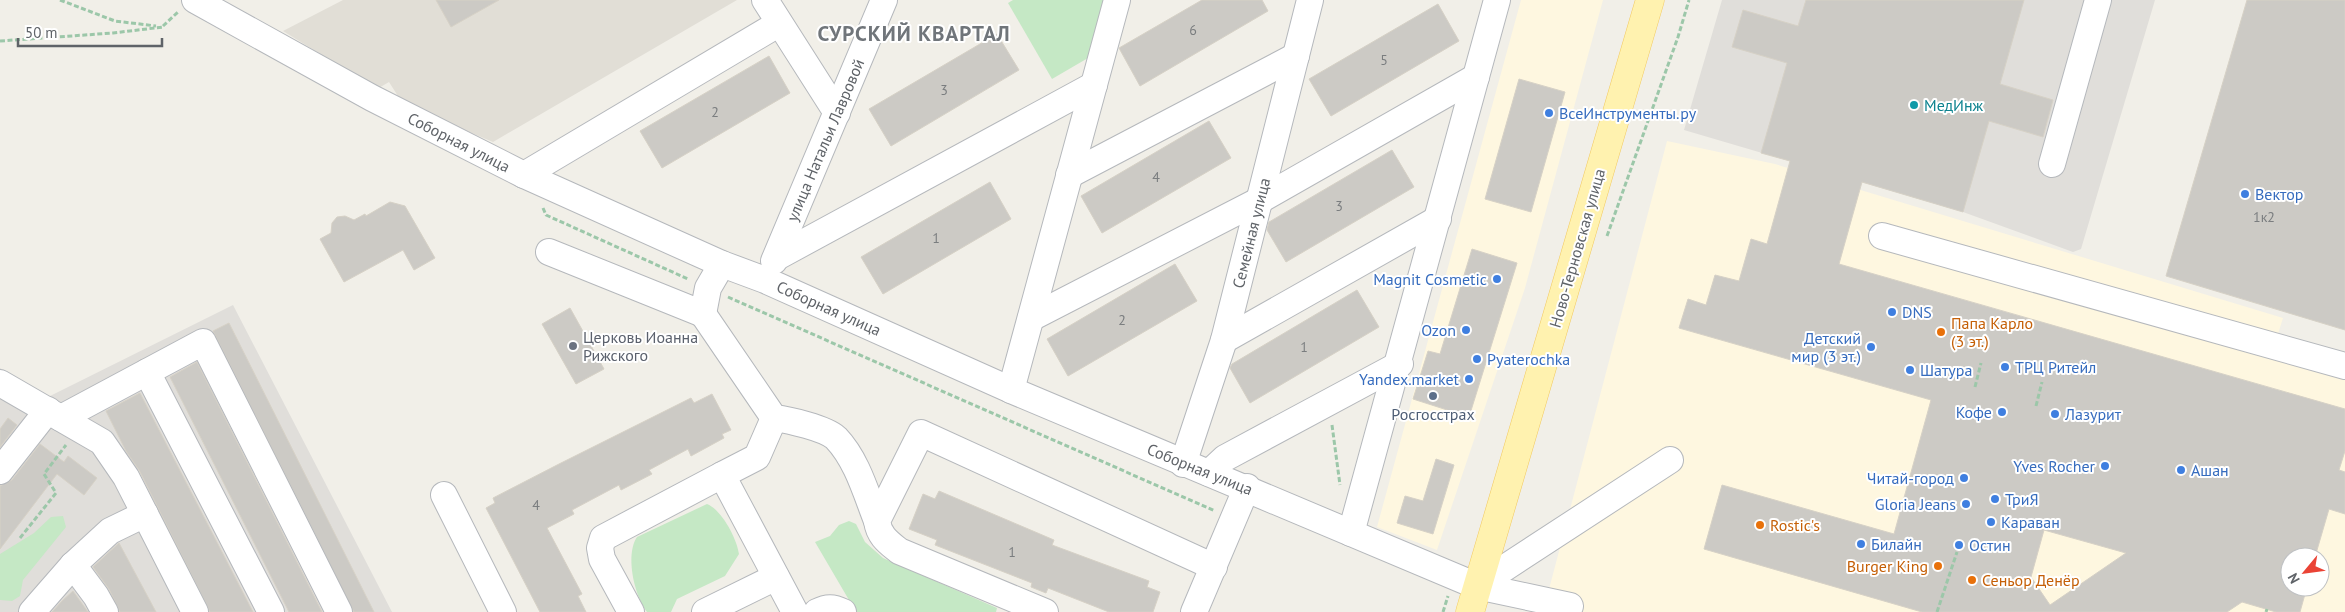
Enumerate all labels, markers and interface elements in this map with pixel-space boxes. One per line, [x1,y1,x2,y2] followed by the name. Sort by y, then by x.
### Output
[18,15,161,47] scale bar
[817,20,1011,47] district label: СУРСКИЙ КВАРТАЛ
[1189,21,1197,39] house number: 6
[25,23,58,42] text: 50 m
[1380,51,1388,69] house number: 5
[782,56,868,224] street label: улица Натальи Лавровой
[940,81,948,99] house number: 3
[1924,95,1984,115] place label: МедИнж
[1908,99,1920,111] marker: МедИнж
[711,103,719,121] house number: 2
[1559,103,1697,123] place label: ВсеИнструменты.ру
[1543,107,1555,119] marker: ВсеИнструменты.ру
[405,108,513,176] street label: Соборная улица
[1545,166,1609,330] street label: Ново-Терновская улица
[1152,168,1160,186] house number: 4
[1228,176,1274,290] street label: Семейная улица
[2255,184,2303,204] place label: Вектор
[2239,188,2251,200] marker: Вектор
[1335,197,1343,215] house number: 3
[2253,208,2275,226] house number: 1к2
[932,229,940,247] house number: 1
[1373,269,1487,289] place label: Magnit Cosmetic
[1491,273,1503,285] marker: Magnit Cosmetic
[774,276,884,340] street label: Соборная улица
[1902,302,1932,322] place label: DNS
[1886,306,1898,318] marker: DNS
[1118,311,1126,329] house number: 2
[1951,313,2033,351] place label: Папа Карло (3 эт.)
[1421,320,1456,340] place label: Ozon
[1460,324,1472,336] marker: Ozon
[1935,326,1947,338] marker: Папа Карло (3 эт.)
[583,327,698,365] place label: Церковь Иоанна Рижского
[1791,328,1861,366] place label: Детский мир (3 эт.)
[1300,338,1308,356] house number: 1
[567,340,579,352] marker: Церковь Иоанна Рижского
[1865,341,1877,353] marker: Детский мир (3 эт.)
[1487,349,1570,369] place label: Pyaterochka
[1471,353,1483,365] marker: Pyaterochka
[2015,357,2096,377] place label: ТРЦ Ритейл
[1920,360,1972,380] place label: Шатура
[1999,361,2011,373] marker: ТРЦ Ритейл
[1904,364,1916,376] marker: Шатура
[1359,369,1460,389] place label: Yandex.market
[1463,373,1475,385] marker: Yandex.market
[1427,390,1439,402] marker: Росгосстрах
[1956,402,1992,422] place label: Кофе
[1391,404,1475,424] place label: Росгосстрах
[2064,404,2122,424] place label: Лазурит
[1996,406,2008,418] marker: Кофе
[2049,408,2061,420] marker: Лазурит
[1144,439,1256,499] street label: Соборная улица
[2013,456,2096,476] place label: Yves Rocher
[2099,460,2111,472] marker: Yves Rocher
[2191,460,2229,480] place label: Ашан
[2175,464,2187,476] marker: Ашан
[1867,468,1954,488] place label: Читай-город
[1958,472,1970,484] marker: Читай-город
[2005,489,2039,509] place label: ТриЯ
[1989,493,2001,505] marker: ТриЯ
[1875,494,1956,514] place label: Gloria Jeans
[532,496,540,514] house number: 4
[1960,498,1972,510] marker: Gloria Jeans
[2001,512,2060,532] place label: Караван
[1770,515,1820,535] place label: Rostic's
[1985,516,1997,528] marker: Караван
[1754,519,1766,531] marker: Rostic's
[1871,534,1922,554] place label: Билайн
[1969,535,2011,555] place label: Остин
[1855,538,1867,550] marker: Билайн
[1953,539,1965,551] marker: Остин
[1008,543,1016,561] house number: 1
[2280,547,2330,597] north arrow
[1847,556,1928,576] place label: Burger King
[1932,560,1944,572] marker: Burger King
[1982,570,2080,590] place label: Сеньор Денёр
[2284,570,2304,587] text: N
[1966,574,1978,586] marker: Сеньор Денёр

